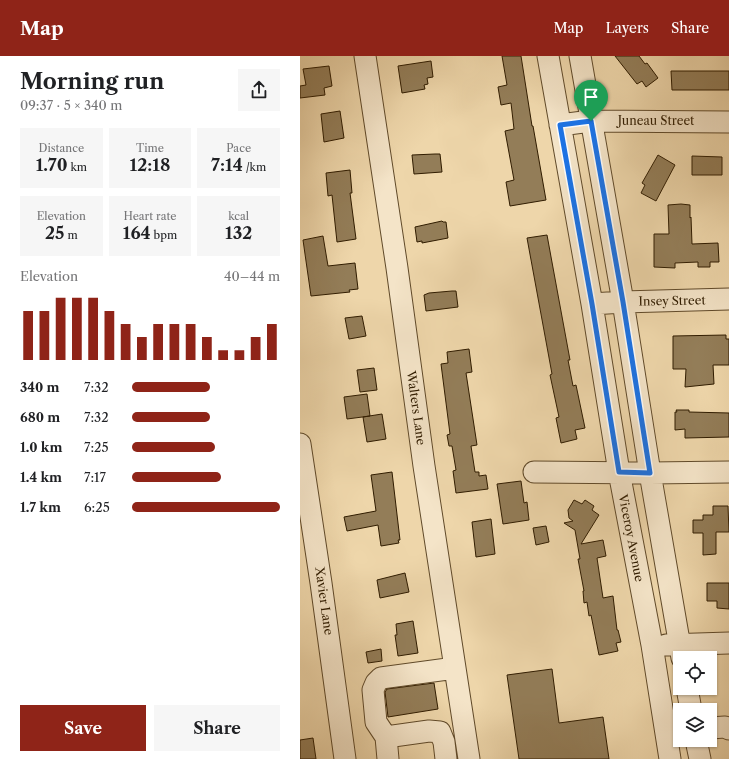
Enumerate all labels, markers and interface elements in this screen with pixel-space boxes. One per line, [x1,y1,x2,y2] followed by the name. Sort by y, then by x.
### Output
[20,17,64,40] text: Map
[553,19,583,37] text: Map
[605,19,649,37] text: Layers
[671,19,709,37] text: Share
[20,68,164,95] text: Morning run
[238,69,280,111] button: share
[574,80,608,121] pin
[580,86,602,108] icon: arrive
[20,97,122,113] text: 09:37 · 5 × 340 m
[616,113,695,128] street label: Juneau Street
[39,141,84,155] text: Distance
[136,141,164,155] text: Time
[226,141,251,155] text: Pace
[36,155,67,175] text: 1.70
[130,155,170,175] text: 12:18
[211,155,243,175] text: 7:14
[67,160,87,174] text: km
[243,160,266,174] text: /km
[37,209,86,223] text: Elevation
[123,209,177,223] text: Heart rate
[228,209,249,223] text: kcal
[45,223,64,243] text: 25
[123,223,151,243] text: 164
[225,223,252,243] text: 132
[64,228,78,242] text: m
[151,228,177,242] text: bpm
[20,268,78,284] text: Elevation
[224,268,280,284] text: 40–44 m
[638,292,706,309] street label: Insey Street
[404,369,429,446] street label: Walters Lane
[20,379,60,395] text: 340 m
[84,379,109,395] text: 7:32
[20,409,60,425] text: 680 m
[84,409,109,425] text: 7:32
[20,439,62,455] text: 1.0 km
[84,439,109,455] text: 7:25
[20,469,62,485] text: 1.4 km
[84,469,106,485] text: 7:17
[615,492,647,583] street label: Viceroy Avenue
[20,499,61,515] text: 1.7 km
[84,499,110,515] text: 6:25
[312,565,337,636] street label: Xavier Lane
[673,651,717,747] map controls
[673,651,717,695] button: locate
[673,703,717,747] button: layers
[20,705,146,751] button: Save
[154,705,280,751] button: Share

